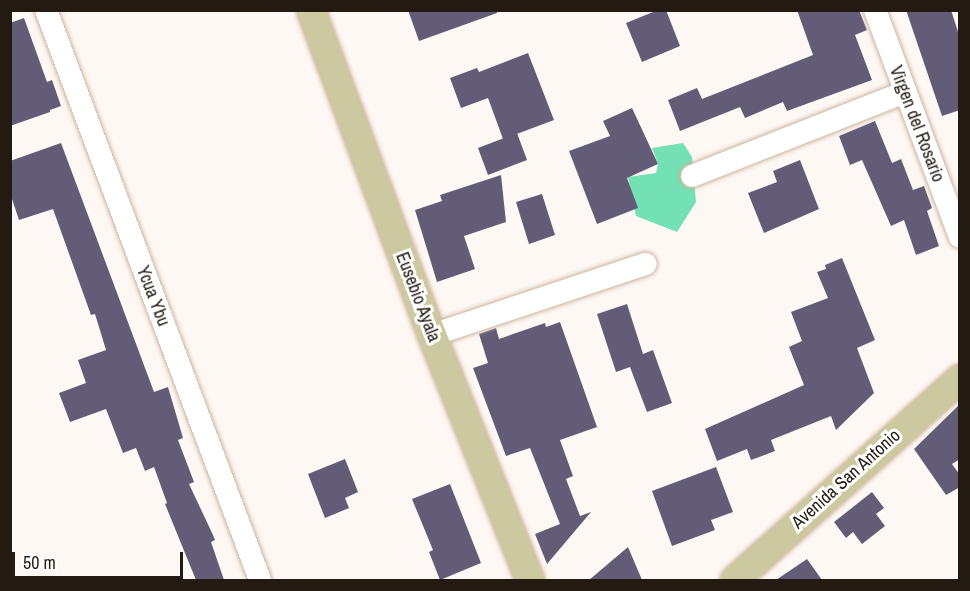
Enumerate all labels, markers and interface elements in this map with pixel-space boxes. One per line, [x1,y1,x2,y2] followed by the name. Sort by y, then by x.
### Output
[885,63,949,185] street label: Virgen del Rosario
[391,249,445,345] street label: Eusebio Ayala
[132,263,174,329] street label: Ycua Ybu
[787,424,905,534] street label: Avenida San Antonio
[15,540,186,578] scale bar
[23,550,56,575] text: 50 m

